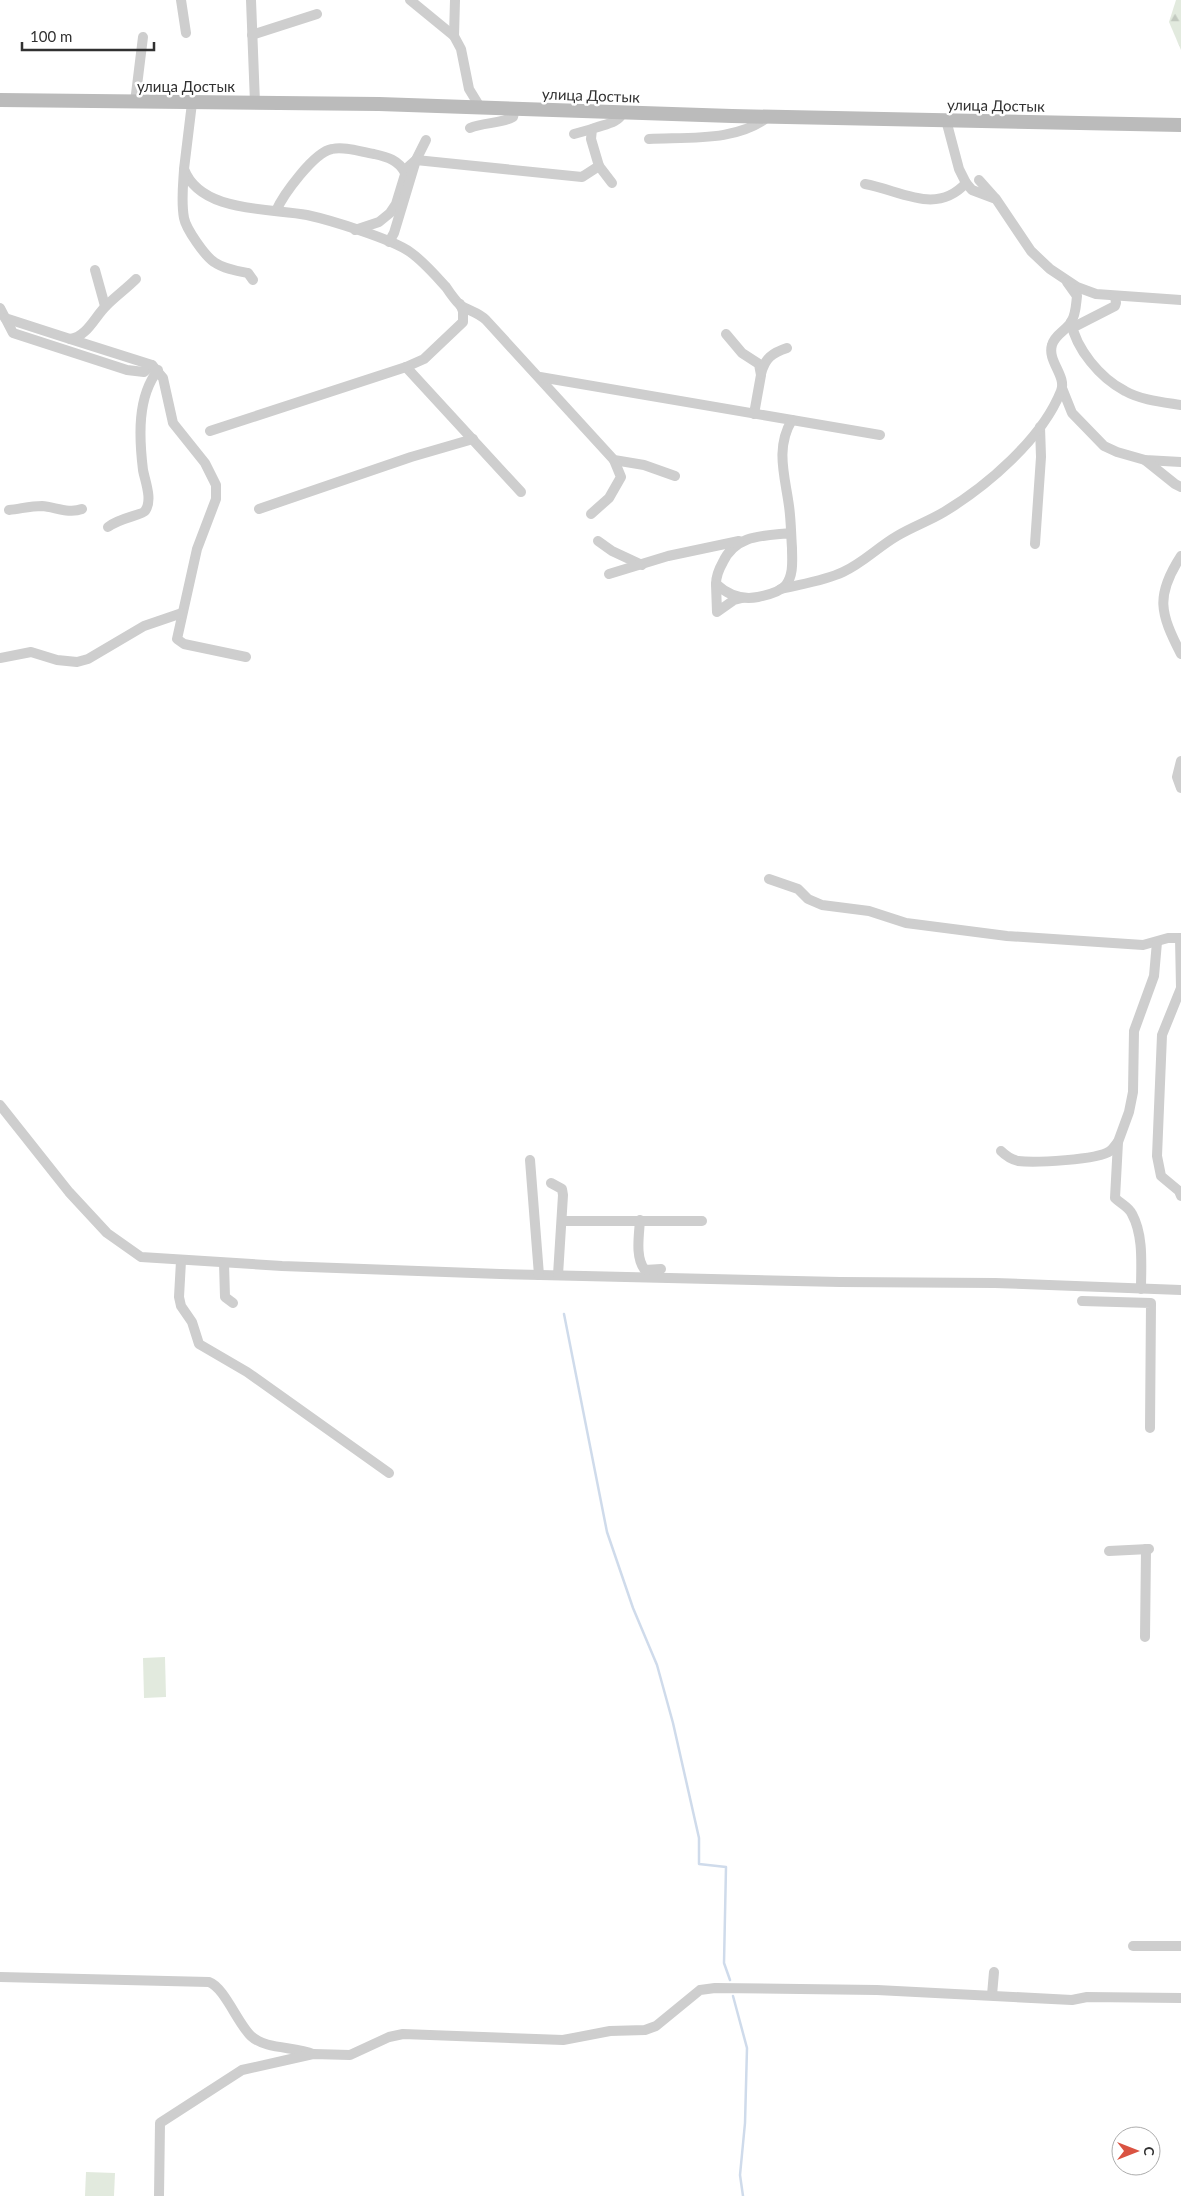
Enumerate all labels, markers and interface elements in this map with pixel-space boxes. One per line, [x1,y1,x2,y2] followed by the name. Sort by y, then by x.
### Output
[22,20,155,52] scale bar
[30,27,72,45] text: 100 m
[137,77,235,95] street label: улица Достык
[542,84,641,106] street label: улица Достык
[947,95,1045,115] street label: улица Достык
[1111,2126,1161,2176] north arrow
[1141,2146,1158,2156] text: С

